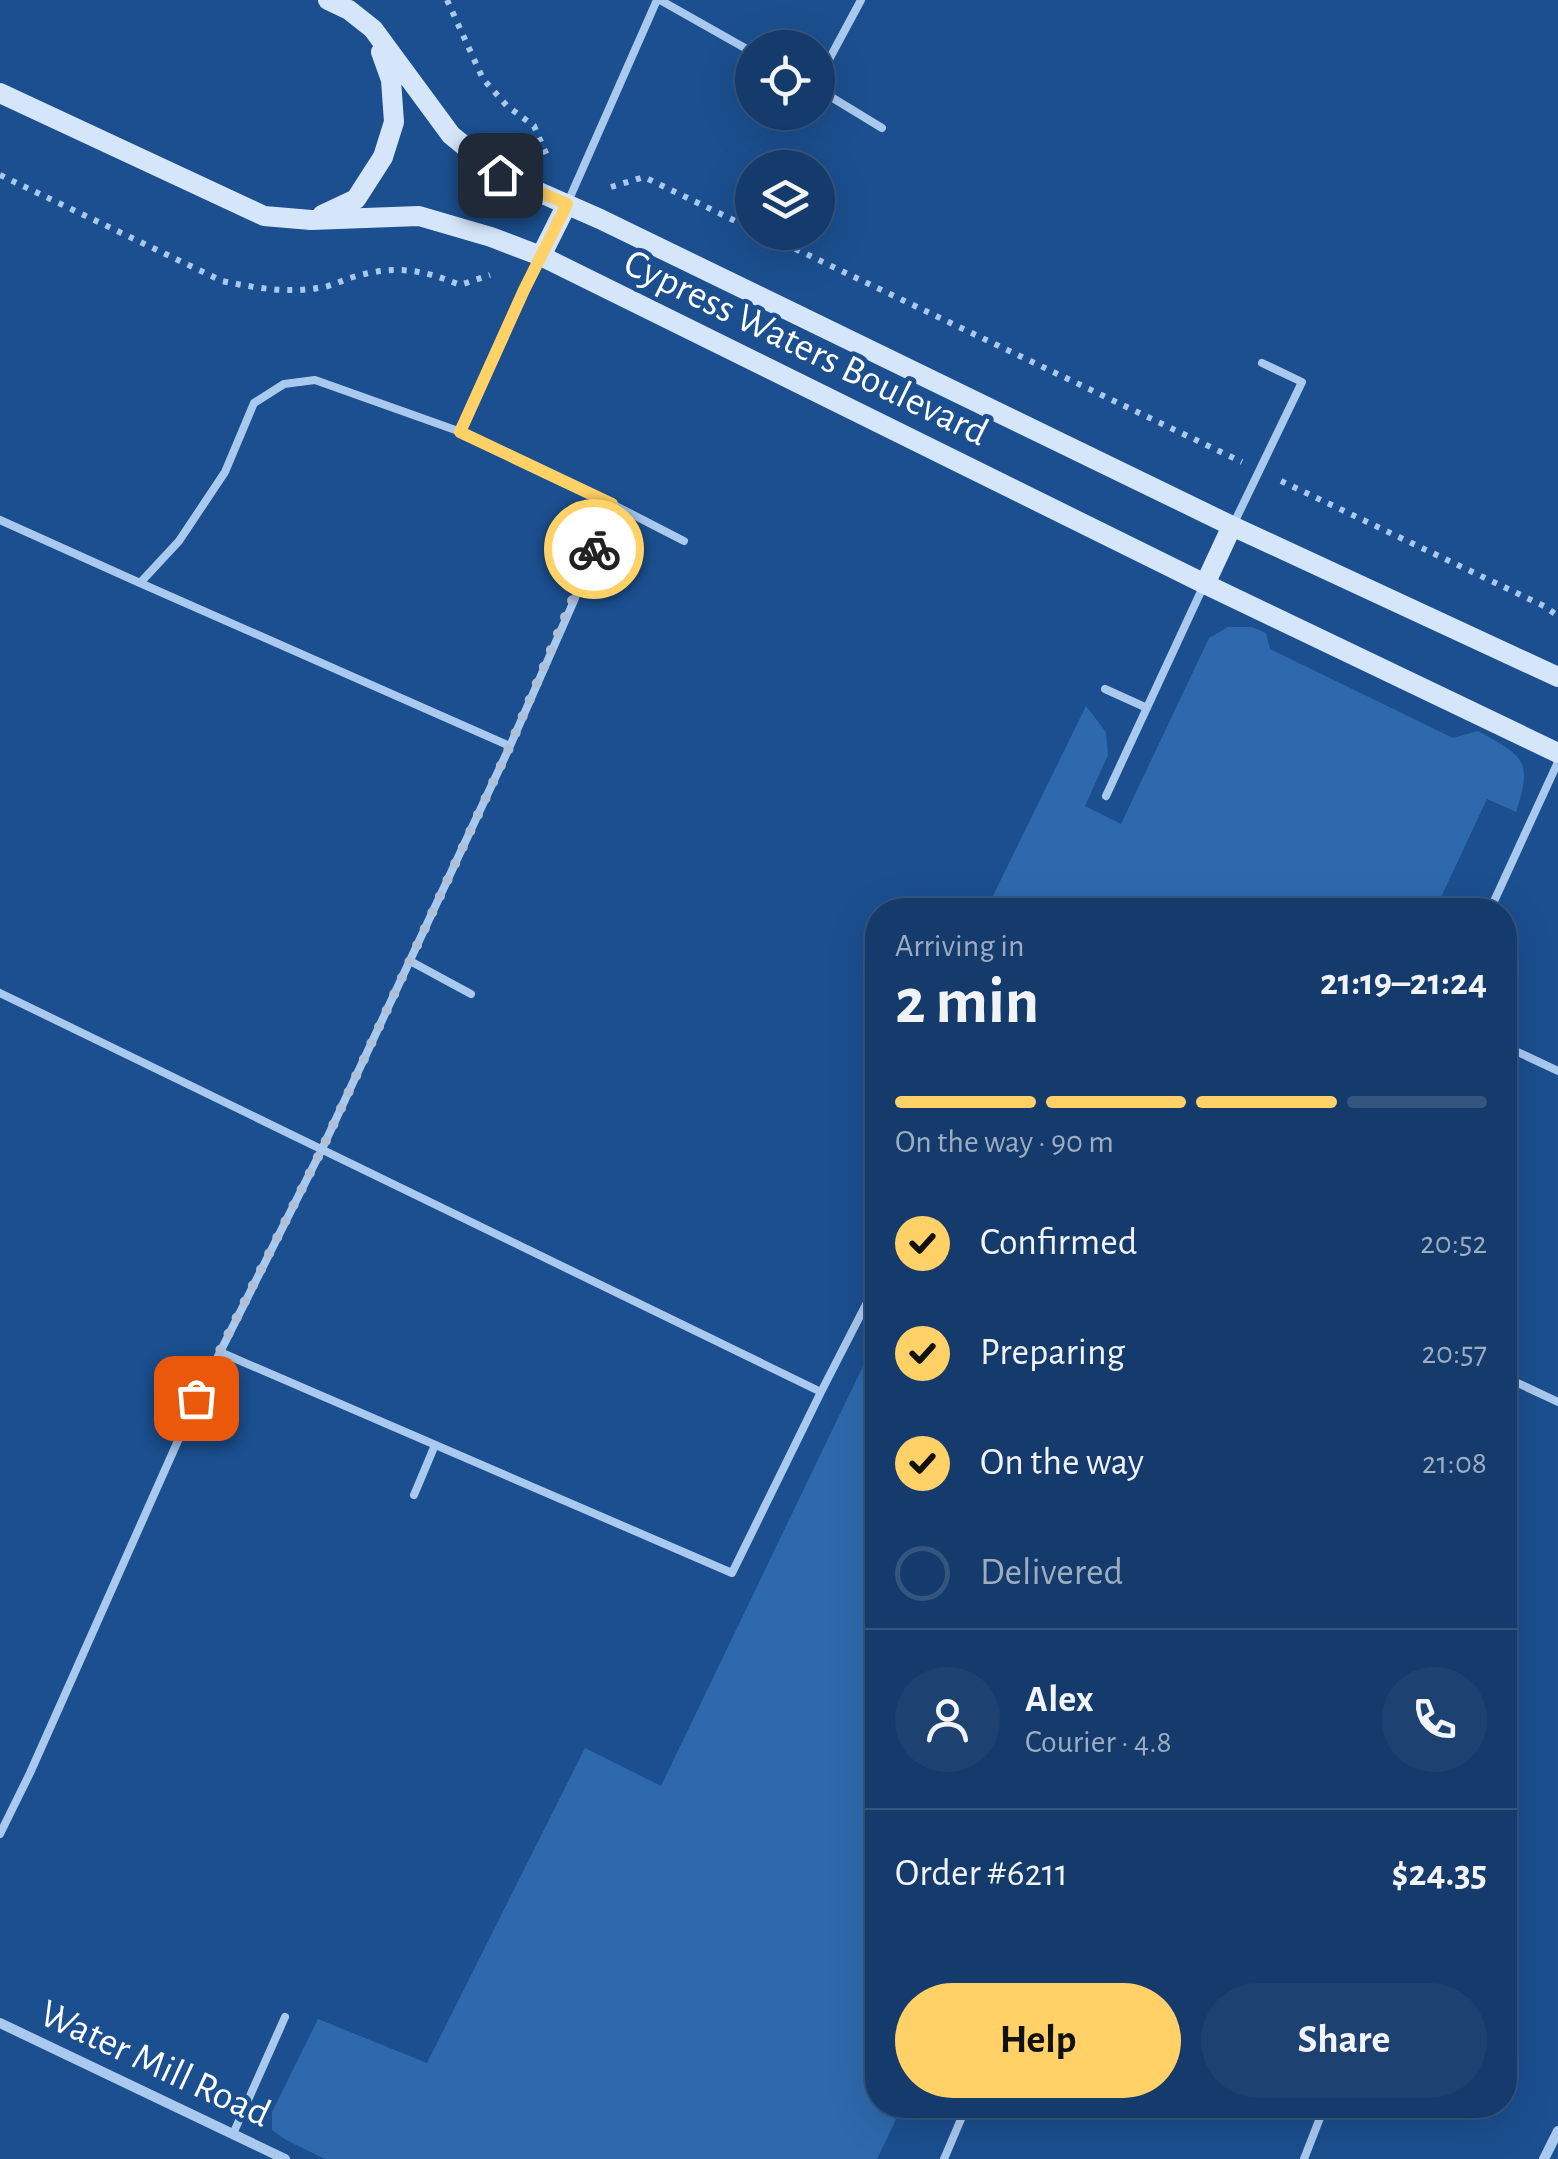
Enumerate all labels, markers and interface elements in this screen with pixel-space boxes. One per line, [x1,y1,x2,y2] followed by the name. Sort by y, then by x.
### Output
[735,30,835,250] map controls
[735,30,835,130] button: locate
[458,133,543,218] pin
[473,148,528,203] icon: home
[735,150,835,250] button: layers
[618,242,994,454] street label: Cypress Waters Boulevard
[544,499,644,599] courier
[567,522,622,577] icon: bike
[895,930,1024,962] text: Arriving in
[1320,964,1487,1002] text: 21:19–21:24
[895,970,1039,1035] text: 2 min
[895,1126,1114,1158] text: On the way · 90 m
[895,1216,950,1271] icon: check
[980,1224,1137,1262] text: Confirmed
[1420,1227,1487,1259] text: 20:52
[895,1326,950,1381] icon: check
[980,1334,1125,1372] text: Preparing
[1421,1337,1487,1369] text: 20:57
[154,1356,239,1441] pin
[169,1371,224,1426] icon: bag
[895,1436,950,1491] icon: check
[980,1444,1144,1482] text: On the way
[1422,1447,1487,1479] text: 21:08
[980,1554,1123,1592] text: Delivered
[895,1667,1000,1772] button: person
[1382,1667,1487,1772] button: phone
[1025,1681,1094,1719] text: Alex
[1025,1726,1172,1758] text: Courier · 4.8
[895,1855,1068,1893] text: Order #6211
[1391,1855,1487,1893] text: $24.35
[895,1983,1181,2098] button: Help
[1201,1983,1487,2098] button: Share
[34,1993,276,2135] street label: Water Mill Road

